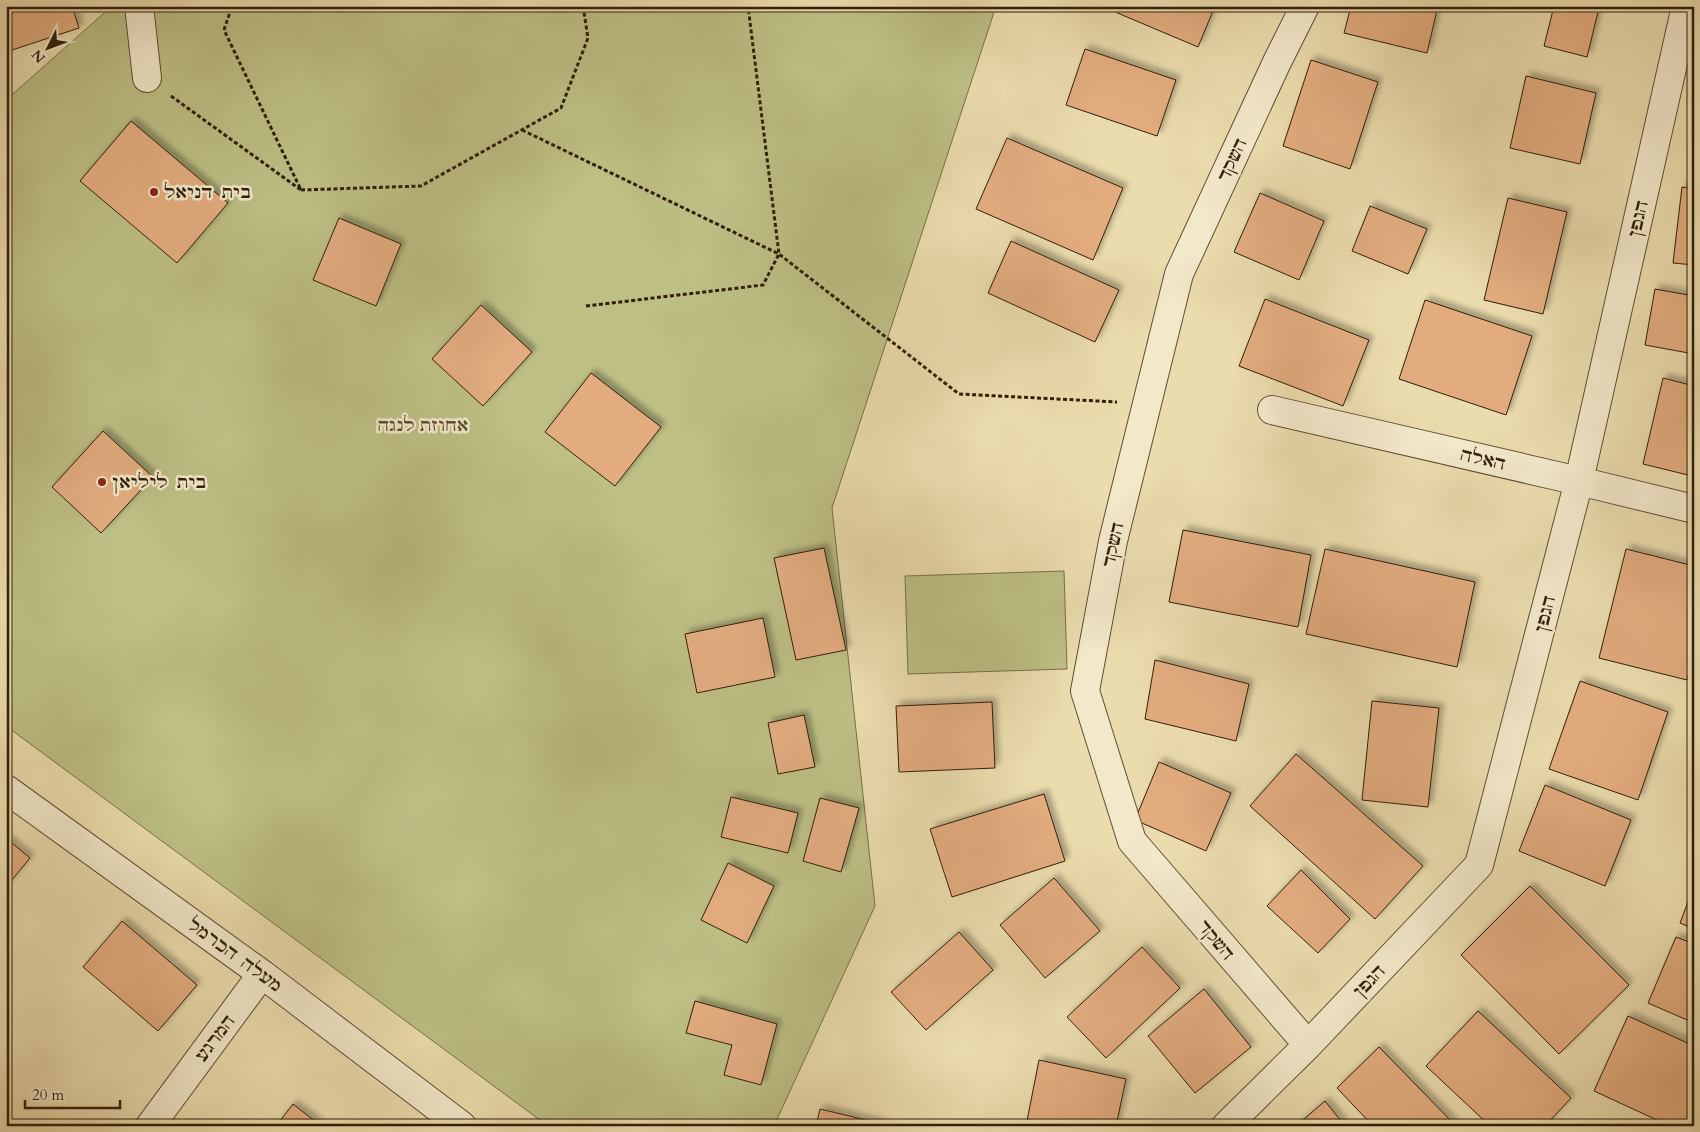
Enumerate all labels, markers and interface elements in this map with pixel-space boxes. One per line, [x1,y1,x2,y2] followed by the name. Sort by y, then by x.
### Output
[22,22,72,72] north arrow
[28,45,50,67] text: N
[1211,134,1253,186] street label: השקד
[164,180,251,205] place label: בית דניאל
[148,186,160,198] marker: בית דניאל
[1622,198,1655,240] street label: הגפן
[378,413,468,438] park label: אחוזת לנגה
[1458,442,1508,477] street label: האלה
[112,470,207,495] place label: בית ליליאן
[96,476,108,488] marker: בית ליליאן
[1097,520,1130,570] street label: השקד
[1529,593,1562,635] street label: הגפן
[182,912,287,998] street label: מעלה הכרמל
[1191,915,1240,966] street label: השקד
[1347,959,1391,1003] street label: הגפן
[190,1010,241,1067] street label: המרגע
[25,1077,120,1109] scale bar
[32,1085,64,1105] text: 20 m

